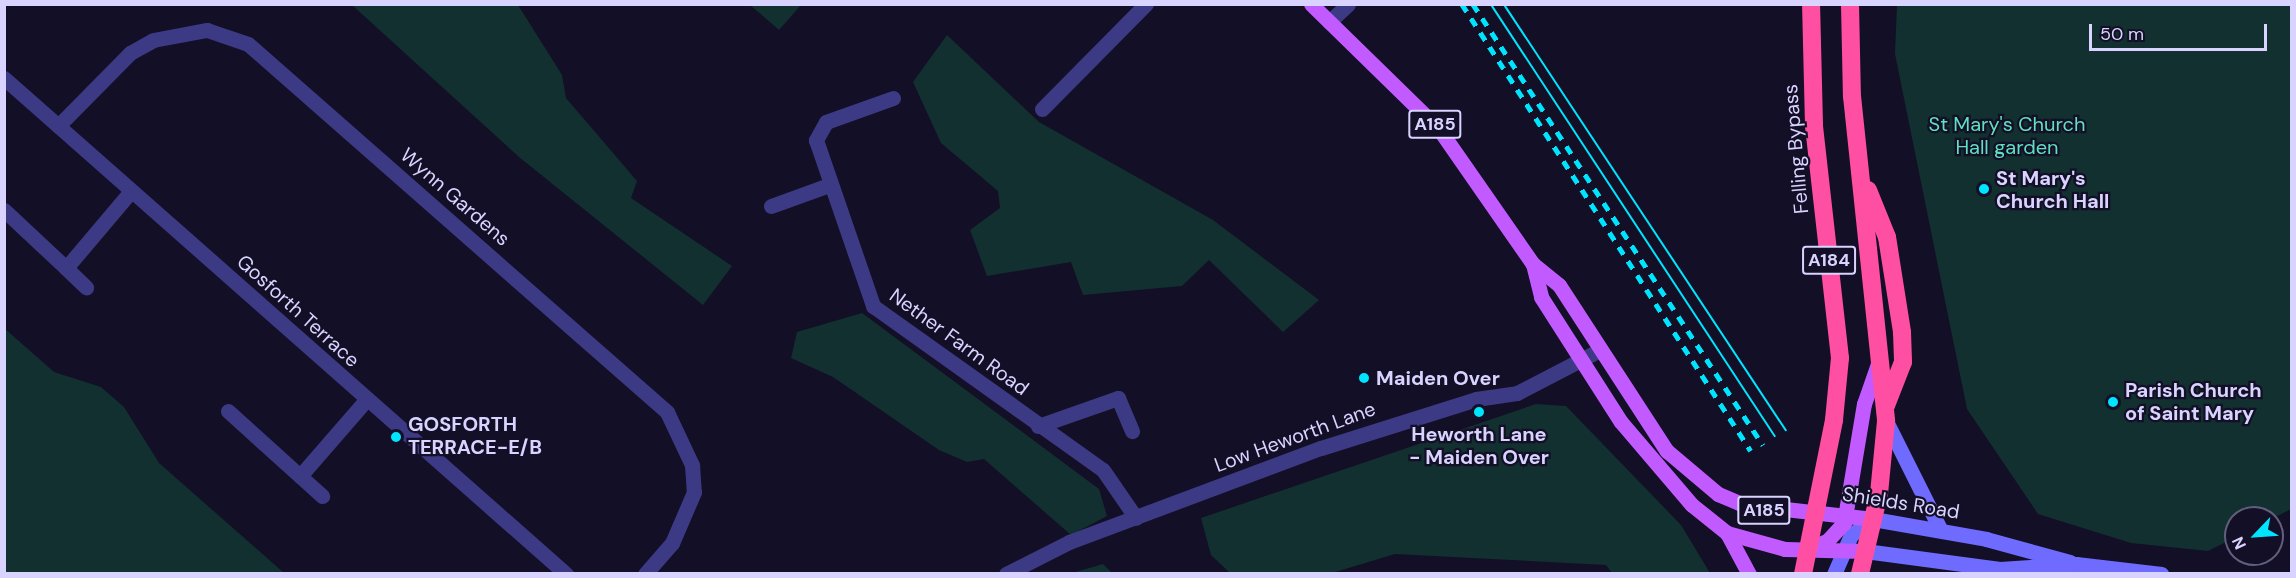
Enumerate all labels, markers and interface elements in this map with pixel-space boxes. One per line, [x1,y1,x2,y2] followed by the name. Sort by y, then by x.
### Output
[2092,12,2270,50] scale bar
[2100,22,2144,46] text: 50 m
[1778,83,1814,215] street label: Felling Bypass
[1408,109,1462,139] road number: A185
[1929,112,2085,159] park label: St Mary's Church Hall garden
[395,143,515,251] street label: Wynn Gardens
[1996,166,2109,213] place label: St Mary's Church Hall
[1977,182,1991,196] marker: St Mary's Church Hall
[1802,245,1856,275] road number: A184
[232,250,364,372] street label: Gosforth Terrace
[885,283,1033,401] street label: Nether Farm Road
[1376,366,1500,390] place label: Maiden Over
[1357,371,1371,385] marker: Maiden Over
[2125,378,2262,425] place label: Parish Church of Saint Mary
[2106,395,2120,409] marker: Parish Church of Saint Mary
[1211,397,1379,477] street label: Low Heworth Lane
[1472,405,1486,419] marker: Heworth Lane - Maiden Over
[408,413,542,460] place label: GOSFORTH TERRACE-E/B
[1409,422,1549,469] place label: Heworth Lane - Maiden Over
[389,430,403,444] marker: GOSFORTH TERRACE-E/B
[1841,482,1961,524] street label: Shields Road
[1737,495,1791,525] road number: A185
[2224,506,2284,566] north arrow
[2227,533,2251,553] text: N

